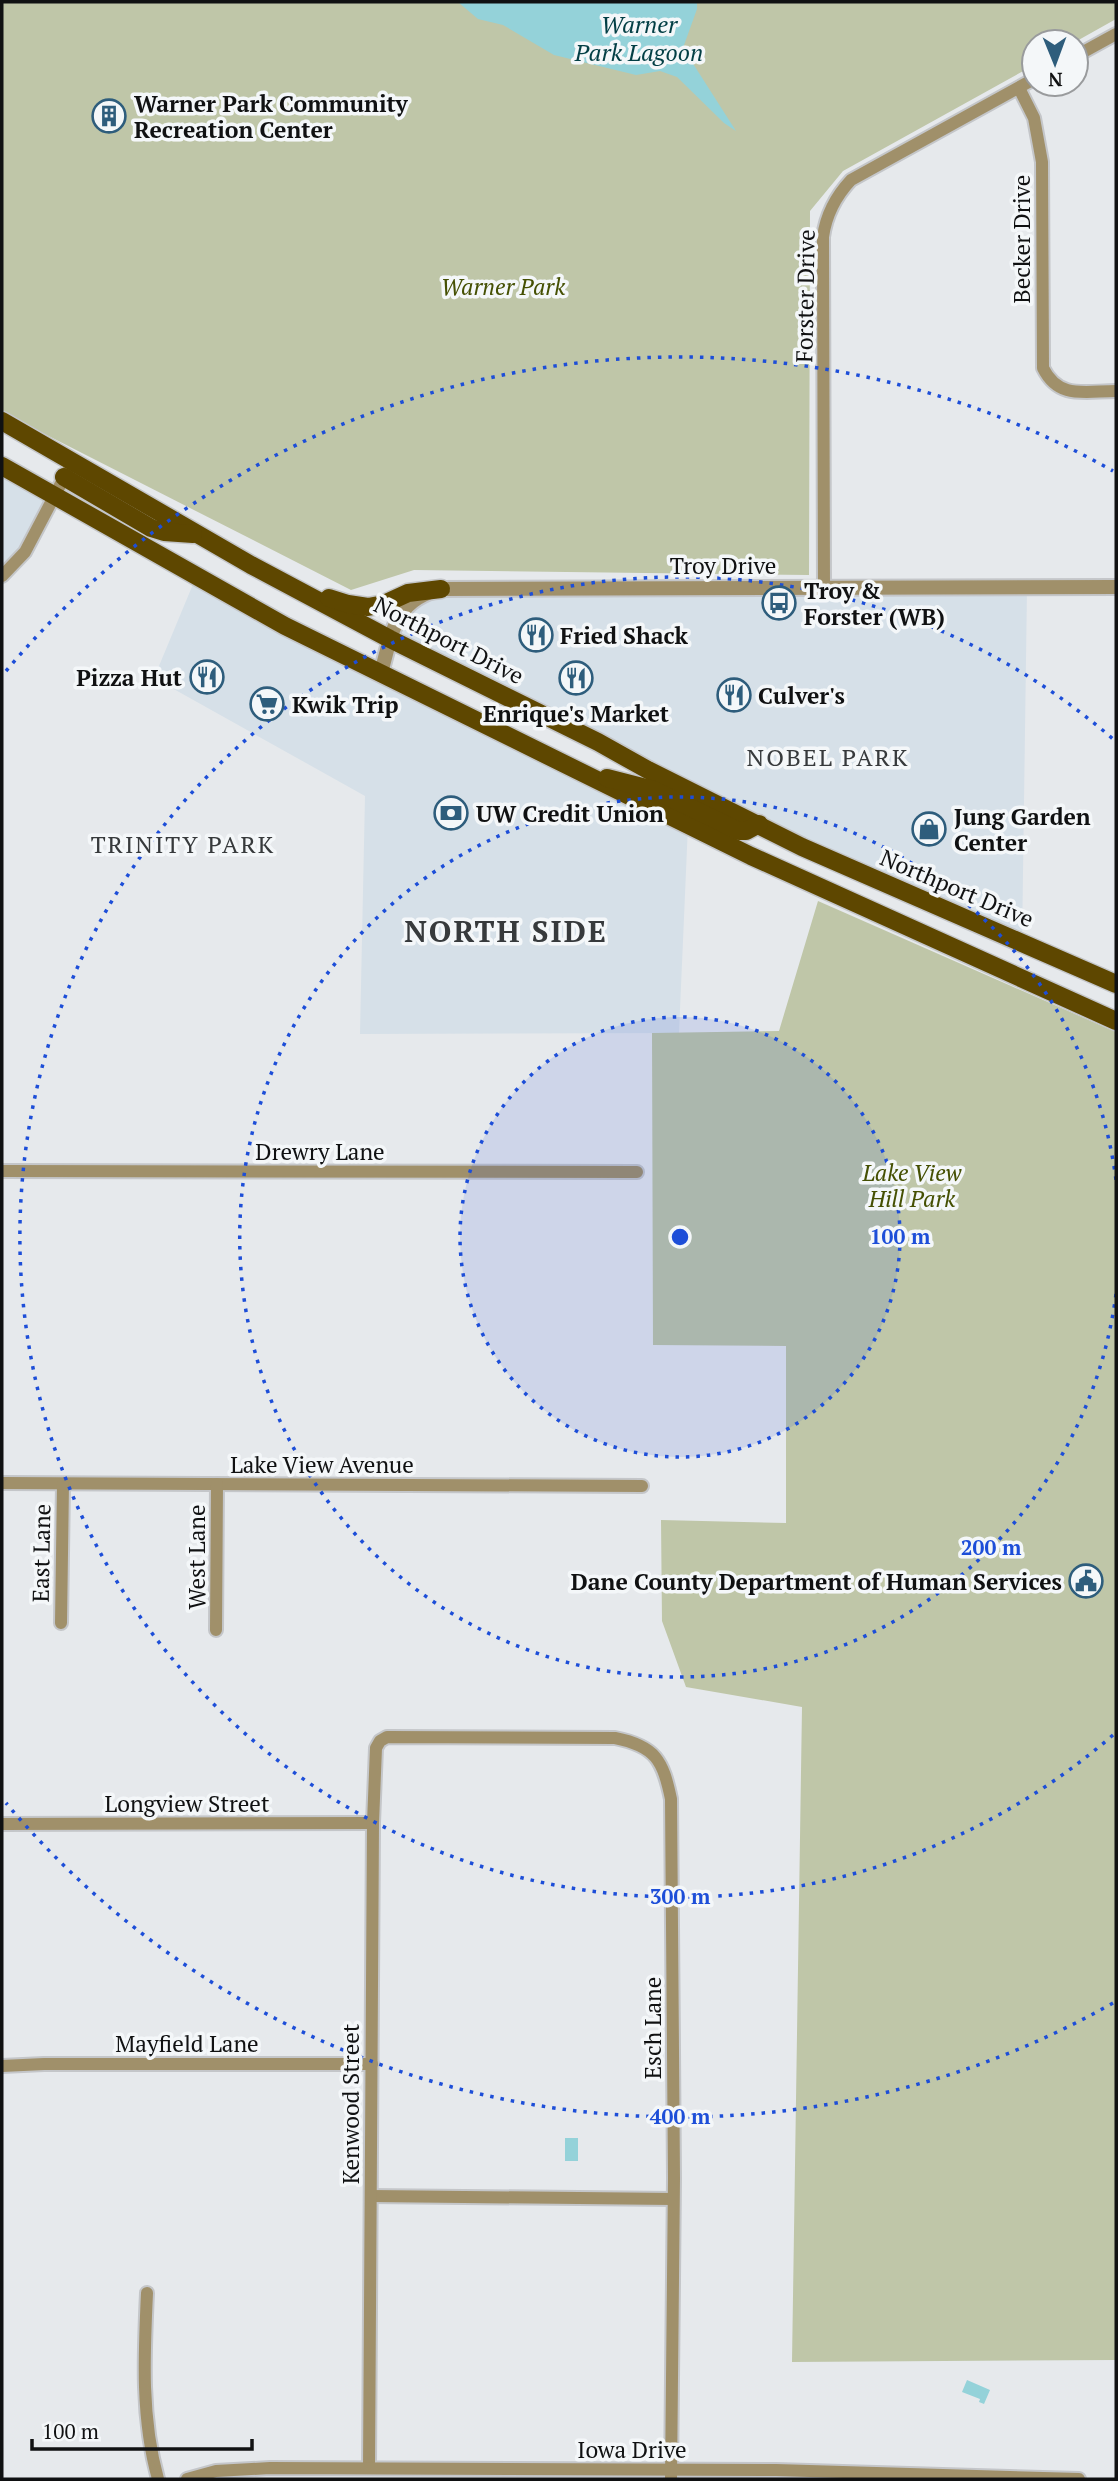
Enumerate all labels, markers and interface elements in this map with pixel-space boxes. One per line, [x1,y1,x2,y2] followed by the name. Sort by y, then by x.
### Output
[574,8,703,68] water label: Warner Park Lagoon
[1020,28,1090,98] north arrow
[1047,68,1063,93] text: N
[134,88,409,145] place label: Warner Park Community Recreation Center
[90,97,128,135] building icon: Warner Park Community Recreation Center
[1006,175,1037,303] street label: Becker Drive
[788,229,822,363] street label: Forster Drive
[441,271,566,302] park label: Warner Park
[670,550,776,581] street label: Troy Drive
[804,575,945,632] place label: Troy & Forster (WB)
[760,584,798,622] bus stop icon: Troy & Forster (WB)
[369,589,529,691] street label: Northport Drive
[517,616,555,654] restaurant icon: Fried Shack
[560,620,689,651] place label: Fried Shack
[188,658,226,696] restaurant icon: Pizza Hut
[557,659,595,697] restaurant icon: Enrique's Market
[76,662,182,693] place label: Pizza Hut
[715,676,753,714] restaurant icon: Culver's
[758,680,845,711] place label: Culver's
[248,685,286,723] supermarket icon: Kwik Trip
[292,689,398,720] place label: Kwik Trip
[483,698,669,729] place label: Enrique's Market
[747,741,909,773] district label: NOBEL PARK
[432,794,470,832] bank icon: UW Credit Union
[476,798,664,829] place label: UW Credit Union
[954,801,1091,858] place label: Jung Garden Center
[910,810,948,848] shop icon: Jung Garden Center
[91,828,275,860] district label: TRINITY PARK
[875,842,1039,934] street label: Northport Drive
[404,911,608,951] district label: NORTH SIDE
[255,1136,385,1167] street label: Drewry Lane
[862,1157,963,1214] park label: Lake View Hill Park
[870,1222,931,1250] text: 100 m
[668,1225,692,1249] centre of rings
[230,1449,414,1480] street label: Lake View Avenue
[25,1503,57,1603] street label: East Lane
[181,1504,212,1610] street label: West Lane
[961,1533,1022,1561] text: 200 m
[1067,1562,1105,1600] public building icon: Dane County Department of Human Services
[571,1566,1062,1597] place label: Dane County Department of Human Services
[105,1788,270,1819] street label: Longview Street
[650,1882,711,1910] text: 300 m
[637,1977,668,2079] street label: Esch Lane
[335,2023,366,2184] street label: Kenwood Street
[115,2028,259,2059] street label: Mayfield Lane
[650,2102,711,2130] text: 400 m
[32,2408,252,2452] scale bar
[42,2417,99,2445] text: 100 m
[577,2434,687,2465] street label: Iowa Drive

